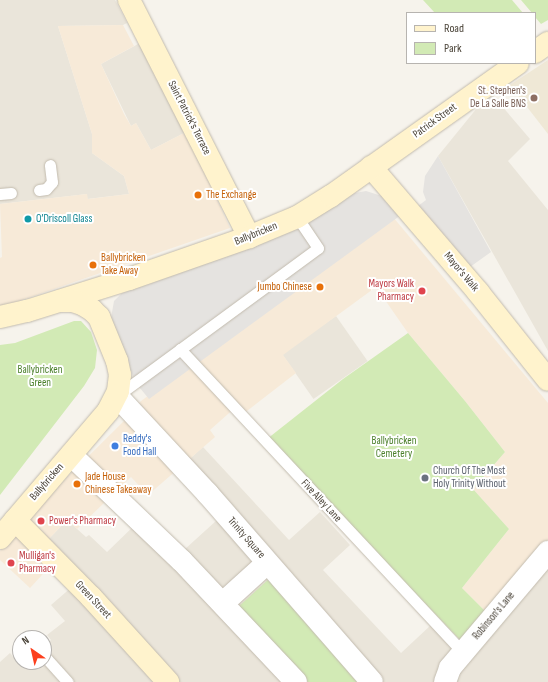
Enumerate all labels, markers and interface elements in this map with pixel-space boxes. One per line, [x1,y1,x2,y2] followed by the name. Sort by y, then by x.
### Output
[406,12,536,64] legend
[444,21,464,36] text: Road
[444,41,462,56] text: Park
[165,79,213,157] street label: Saint Patrick's Terrace
[470,85,526,111] place label: St. Stephen's De La Salle BNS
[529,93,539,103] marker: St. Stephen's De La Salle BNS
[411,101,459,141] street label: Patrick Street
[206,188,257,202] place label: The Exchange
[193,190,203,200] marker: The Exchange
[36,212,92,226] place label: O’Driscoll Glass
[23,214,33,224] marker: O’Driscoll Glass
[233,219,279,249] street label: Ballybricken
[441,250,481,294] street label: Mayor's Walk
[101,252,146,278] place label: Ballybricken Take Away
[88,260,98,270] marker: Ballybricken Take Away
[369,278,414,304] place label: Mayors Walk Pharmacy
[258,280,312,294] place label: Jumbo Chinese
[315,282,325,292] marker: Jumbo Chinese
[417,286,427,296] marker: Mayors Walk Pharmacy
[18,364,62,390] park label: Ballybricken Green
[123,433,156,459] place label: Reddy's Food Hall
[372,435,416,461] park label: Ballybricken Cemetery
[110,441,120,451] marker: Reddy's Food Hall
[27,461,67,503] street label: Ballybricken
[433,465,506,491] place label: Church Of The Most Holy Trinity Without
[85,471,151,497] place label: Jade House Chinese Takeaway
[420,473,430,483] marker: Church Of The Most Holy Trinity Without
[298,477,344,525] street label: Five Alley Lane
[72,479,82,489] marker: Jade House Chinese Takeaway
[49,514,116,528] place label: Power's Pharmacy
[224,515,268,561] street label: Trinity Square
[36,516,46,526] marker: Power's Pharmacy
[19,550,56,576] place label: Mulligan's Pharmacy
[6,558,16,568] marker: Mulligan's Pharmacy
[72,578,114,622] street label: Green Street
[470,589,518,643] street label: Robinson's Lane
[12,630,52,670] north arrow
[19,633,32,647] text: N

